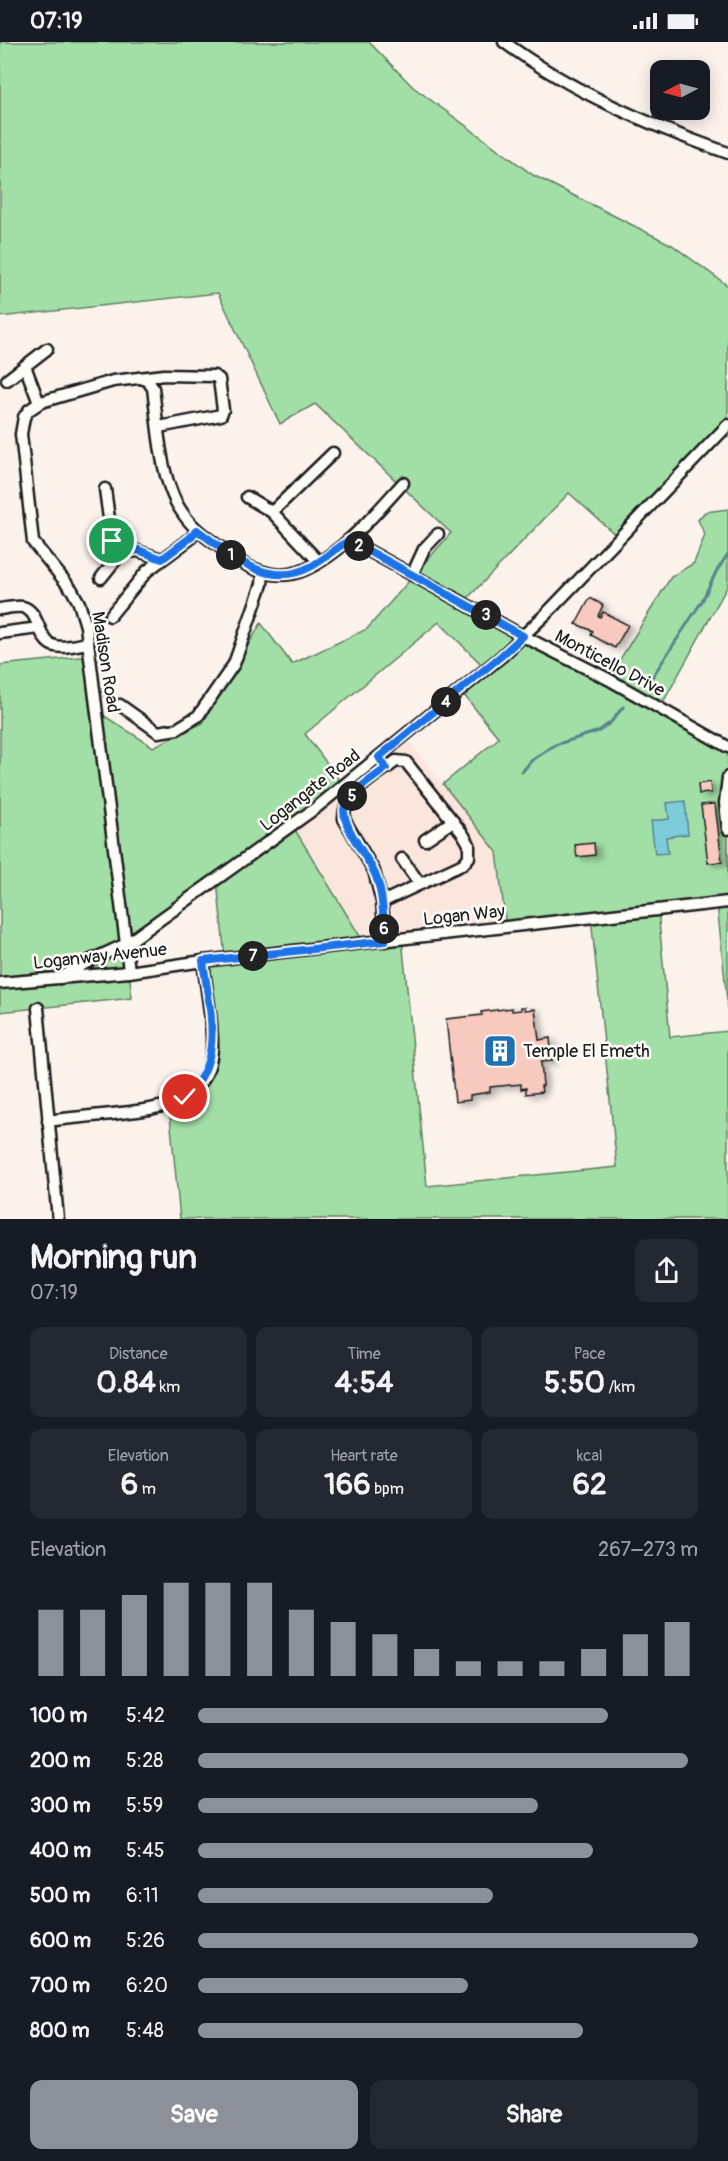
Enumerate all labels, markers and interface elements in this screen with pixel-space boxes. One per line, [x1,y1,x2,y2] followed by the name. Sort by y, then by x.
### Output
[30,7,82,35] text: 07:19
[650,60,710,120] north arrow
[650,60,710,120] map controls
[86,515,137,566] pin
[95,524,128,557] icon: arrive
[344,531,374,561] pin: 2
[355,536,363,556] text: 2
[216,540,246,570] pin: 1
[228,545,234,565] text: 1
[471,600,501,630] pin: 3
[482,605,490,625] text: 3
[86,610,125,714] street label: Madison Road
[551,625,669,702] street label: Monticello Drive
[431,687,461,717] pin: 4
[441,692,451,712] text: 4
[256,744,365,837] street label: Logangate Road
[337,781,367,811] pin: 5
[348,786,356,806] text: 5
[422,900,506,931] street label: Logan Way
[369,914,399,944] pin: 6
[379,919,389,939] text: 6
[32,938,168,975] street label: Loganway Avenue
[238,941,268,971] pin: 7
[249,946,257,966] text: 7
[482,1033,518,1069] building icon: Temple El Emeth
[523,1040,650,1063] place label: Temple El Emeth
[159,1071,210,1122] pin
[168,1080,201,1113] icon: check
[30,1237,197,1278] text: Morning run
[635,1239,698,1302] button: share
[30,1280,78,1305] text: 07:19
[109,1344,168,1364] text: Distance
[347,1344,381,1364] text: Time
[574,1344,605,1364] text: Pace
[96,1364,156,1401] text: 0.84
[334,1364,394,1401] text: 4:54
[544,1364,605,1401] text: 5:50
[156,1377,180,1397] text: km
[605,1377,635,1397] text: /km
[108,1446,169,1466] text: Elevation
[330,1446,398,1466] text: Heart rate
[577,1446,603,1466] text: kcal
[121,1466,138,1503] text: 6
[324,1466,371,1503] text: 166
[573,1466,607,1503] text: 62
[138,1479,156,1499] text: m
[371,1479,404,1499] text: bpm
[30,1537,106,1562] text: Elevation
[598,1537,698,1562] text: 267–273 m
[30,1703,87,1728] text: 100 m
[126,1703,165,1728] text: 5:42
[30,1748,91,1773] text: 200 m
[126,1748,163,1773] text: 5:28
[30,1793,91,1818] text: 300 m
[126,1793,163,1818] text: 5:59
[30,1838,91,1863] text: 400 m
[126,1838,165,1863] text: 5:45
[30,1883,90,1908] text: 500 m
[126,1883,159,1908] text: 6:11
[30,1928,91,1953] text: 600 m
[126,1928,165,1953] text: 5:26
[30,1973,90,1998] text: 700 m
[126,1973,168,1998] text: 6:20
[30,2018,90,2043] text: 800 m
[126,2018,164,2043] text: 5:48
[30,2080,358,2149] button: Save
[370,2080,698,2149] button: Share

